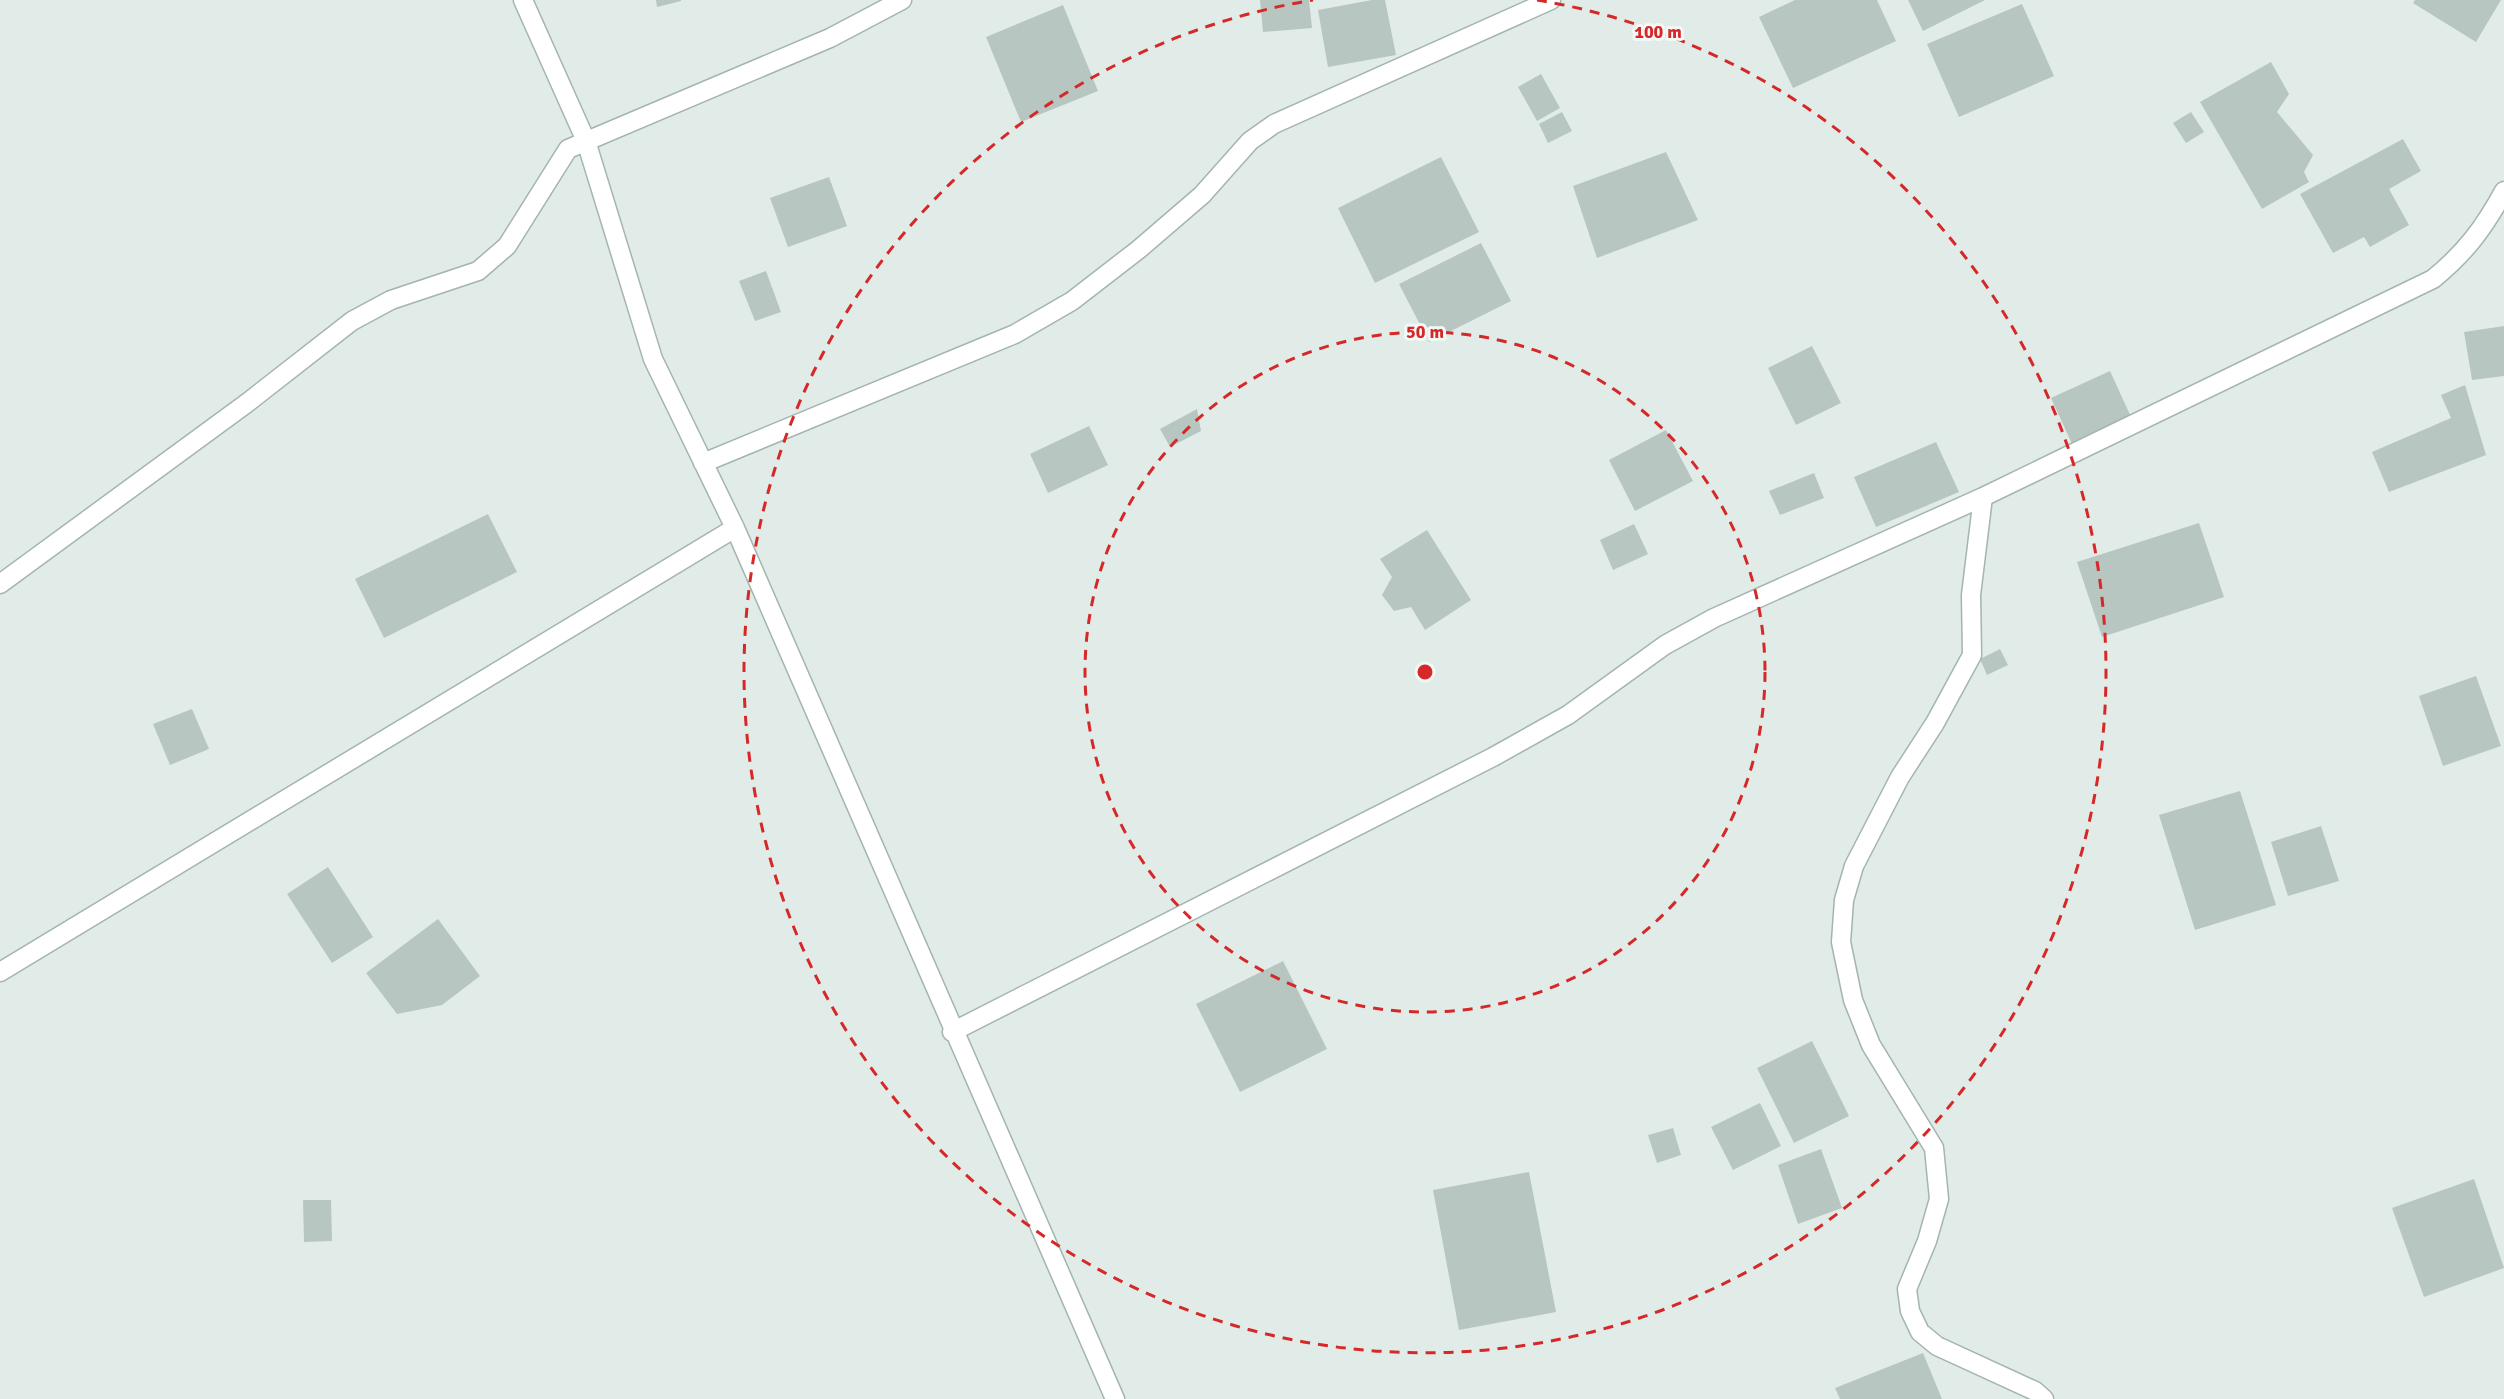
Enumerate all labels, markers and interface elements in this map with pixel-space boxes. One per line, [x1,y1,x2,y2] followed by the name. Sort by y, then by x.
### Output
[1634,21,1682,43] text: 100 m
[1406,321,1444,343] text: 50 m
[1415,662,1435,682] centre of rings

